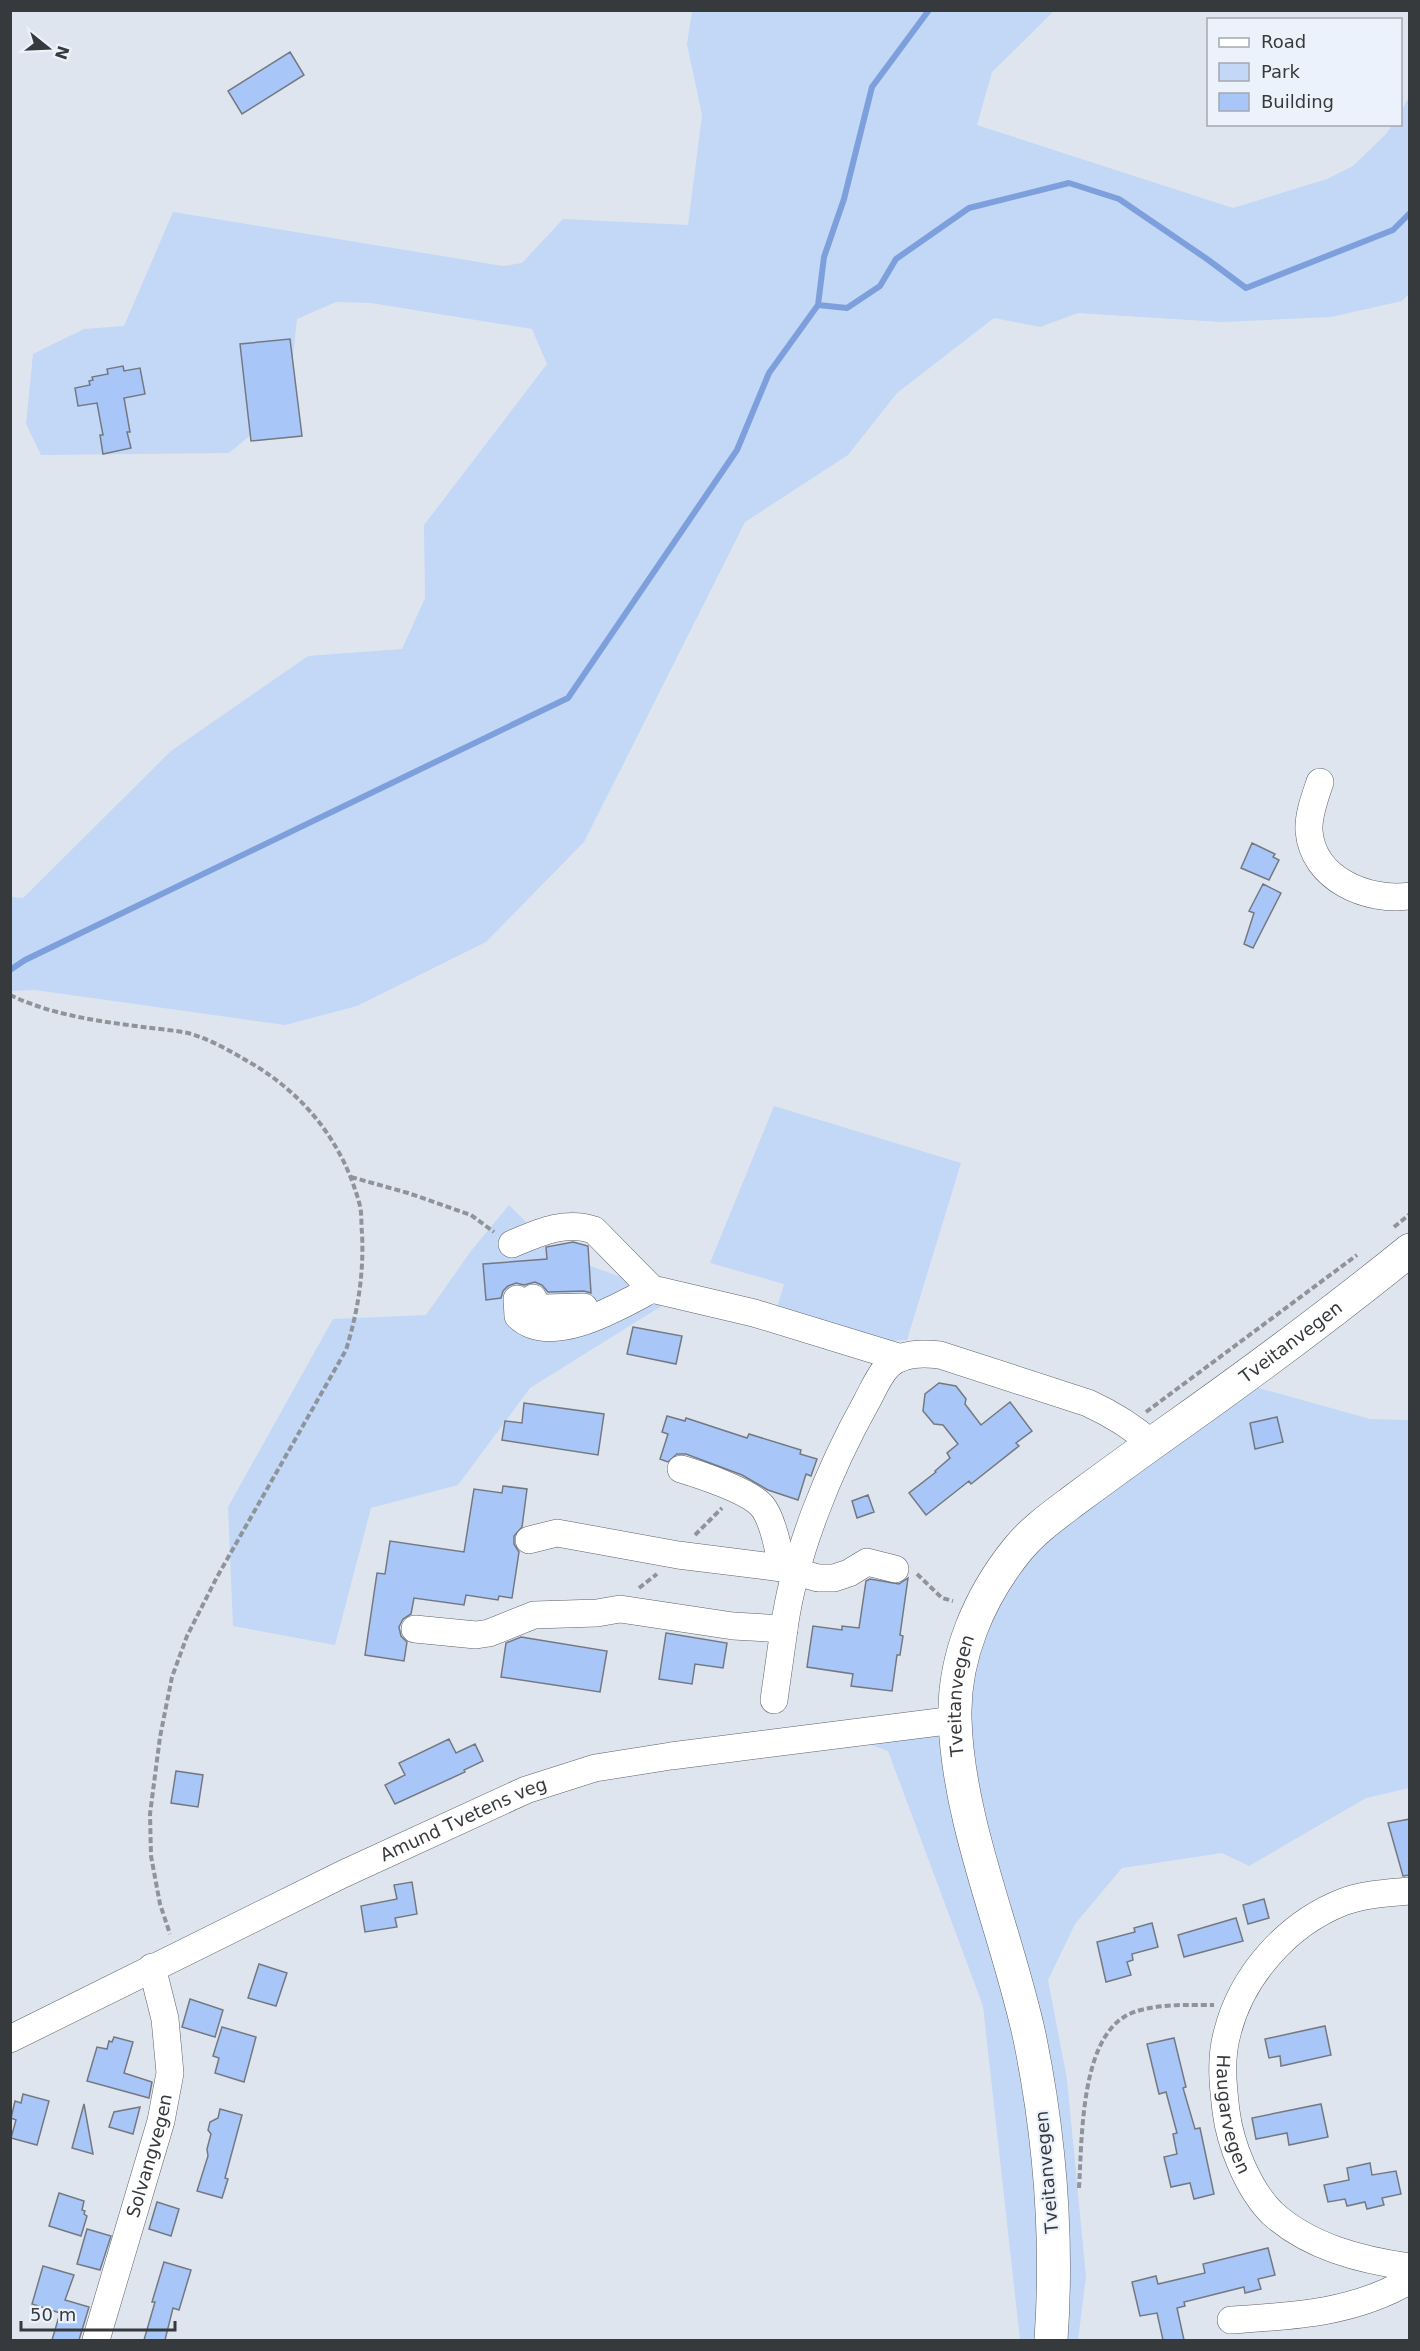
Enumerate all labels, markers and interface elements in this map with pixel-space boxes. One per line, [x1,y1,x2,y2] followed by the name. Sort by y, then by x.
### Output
[18,18,78,78] north arrow
[1207,18,1402,126] legend
[1261,31,1306,52] text: Road
[51,43,73,62] text: N
[1261,61,1300,82] text: Park
[1261,91,1334,112] text: Building
[1234,1297,1346,1388] street label: Tveitanvegen
[944,1632,978,1759] street label: Tveitanvegen
[377,1773,549,1866] street label: Amund Tvetens veg
[1213,2054,1255,2177] street label: Haugarvegen
[122,2092,176,2220] street label: Solvangvegen
[1031,2110,1062,2235] street label: Tveitanvegen
[21,2294,176,2332] scale bar
[30,2304,76,2325] text: 50 m

